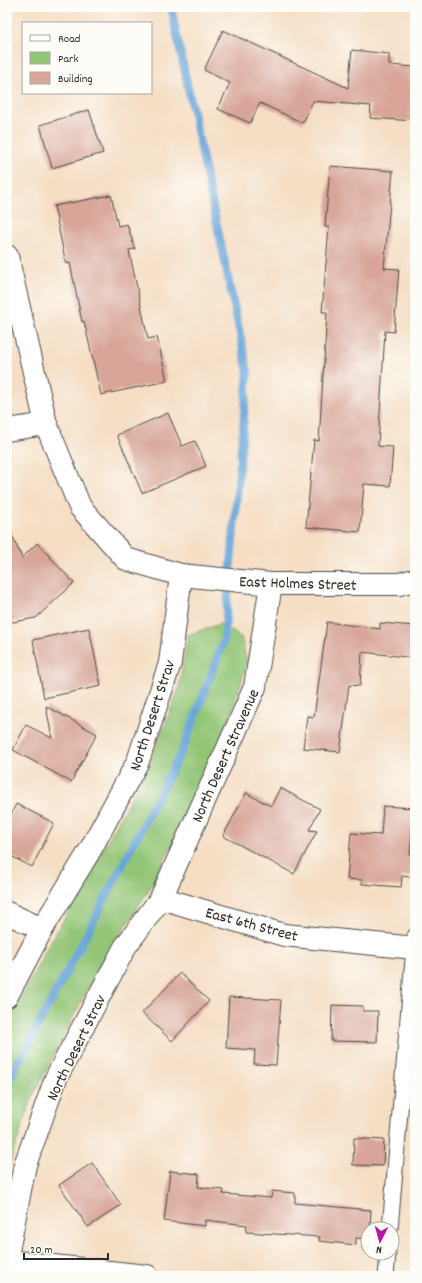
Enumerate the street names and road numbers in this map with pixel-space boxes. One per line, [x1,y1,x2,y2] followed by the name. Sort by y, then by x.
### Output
[239,571,357,598] street label: East Holmes Street
[125,657,182,774] street label: North Desert Strav
[187,686,266,826] street label: North Desert Stravenue
[203,902,300,949] street label: East 6th Street
[42,991,113,1105] street label: North Desert Strav

